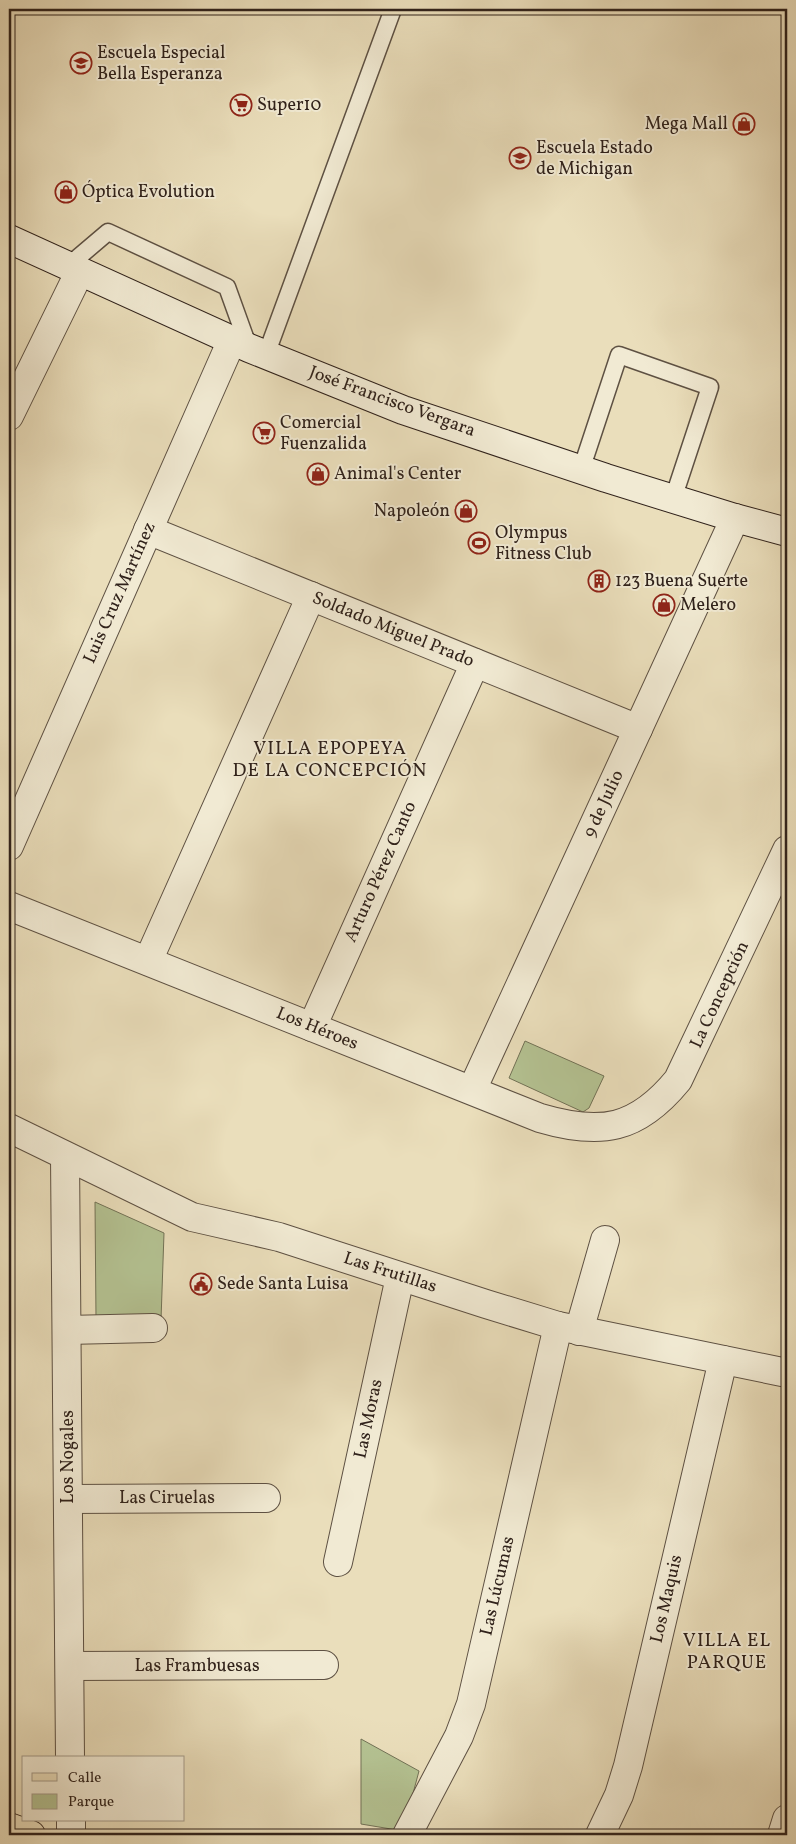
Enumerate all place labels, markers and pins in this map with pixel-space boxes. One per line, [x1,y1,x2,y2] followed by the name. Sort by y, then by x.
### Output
[97,41,225,87] place label: Escuela Especial Bella Esperanza
[69,51,93,75] school or university icon: Escuela Especial Bella Esperanza
[229,93,253,117] supermarket icon: Super10
[257,93,321,118] place label: Super10
[645,112,728,137] place label: Mega Mall
[732,112,756,136] shop icon: Mega Mall
[536,136,653,182] place label: Escuela Estado de Michigan
[508,146,532,170] school or university icon: Escuela Estado de Michigan
[54,180,78,204] shop icon: Óptica Evolution
[82,180,215,205] place label: Óptica Evolution
[280,411,367,457] place label: Comercial Fuenzalida
[252,421,276,445] supermarket icon: Comercial Fuenzalida
[306,462,330,486] shop icon: Animal's Center
[334,462,462,487] place label: Animal's Center
[374,499,450,524] place label: Napoleón
[454,499,478,523] shop icon: Napoleón
[495,521,592,567] place label: Olympus Fitness Club
[467,531,491,555] sports icon: Olympus Fitness Club
[587,569,611,593] building icon: 123 Buena Suerte
[615,569,748,594] place label: 123 Buena Suerte
[652,593,676,617] shop icon: Melero
[680,593,736,618] place label: Melero
[189,1272,213,1296] public building icon: Sede Santa Luisa
[217,1272,349,1297] place label: Sede Santa Luisa

